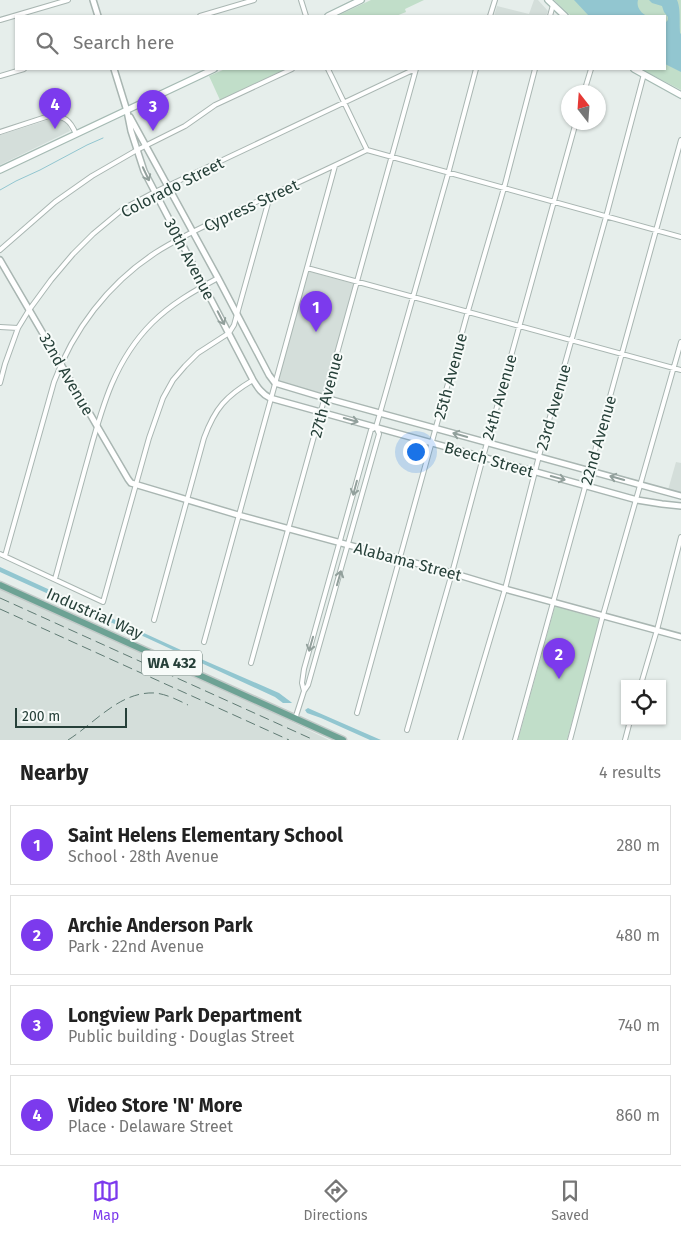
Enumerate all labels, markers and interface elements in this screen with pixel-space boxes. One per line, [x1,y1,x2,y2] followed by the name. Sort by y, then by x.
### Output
[15,15,666,70] search box
[33,29,61,57] icon: search
[73,31,174,54] text: Search here
[561,85,606,130] north arrow
[39,88,71,129] pin: 4
[137,90,169,131] pin: 3
[118,153,227,222] street label: Colorado Street
[142,166,151,181] one-way arrow
[201,175,302,236] street label: Cypress Street
[160,215,219,303] street label: 30th Avenue
[300,291,332,332] pin: 1
[217,310,226,325] one-way arrow
[35,330,98,419] street label: 32nd Avenue
[430,331,471,421] street label: 25th Avenue
[306,350,347,440] street label: 27th Avenue
[478,352,521,442] street label: 24th Avenue
[532,362,575,452] street label: 23rd Avenue
[577,393,620,487] street label: 22nd Avenue
[343,416,359,425] one-way arrow
[453,430,469,439] one-way arrow
[442,438,536,481] street label: Beech Street
[403,439,429,465] your location
[610,473,626,483] one-way arrow
[550,474,566,484] one-way arrow
[350,479,359,495] one-way arrow
[352,538,464,585] street label: Alabama Street
[335,570,344,586] one-way arrow
[44,584,146,643] street label: Industrial Way
[306,636,316,652] one-way arrow
[543,638,575,679] pin: 2
[142,650,202,676] road number: WA 432
[621,680,666,725] map controls
[621,680,666,725] button: locate
[15,705,128,728] scale bar
[22,708,60,725] text: 200 m
[20,760,88,786] text: Nearby
[599,763,661,782] text: 4 results
[68,824,343,847] text: Saint Helens Elementary School
[33,836,41,855] text: 1
[616,836,660,855] text: 280 m
[68,847,219,866] text: School · 28th Avenue
[68,914,253,937] text: Archie Anderson Park
[33,926,41,945] text: 2
[616,926,660,945] text: 480 m
[68,937,204,956] text: Park · 22nd Avenue
[68,1004,302,1027] text: Longview Park Department
[33,1016,41,1035] text: 3
[618,1016,660,1035] text: 740 m
[68,1027,294,1046] text: Public building · Douglas Street
[68,1094,242,1117] text: Video Store 'N' More
[32,1106,42,1125] text: 4
[616,1106,660,1125] text: 860 m
[68,1117,233,1136] text: Place · Delaware Street
[92,1177,120,1224] tab: Map
[303,1177,368,1224] tab: Directions
[551,1177,589,1224] tab: Saved

